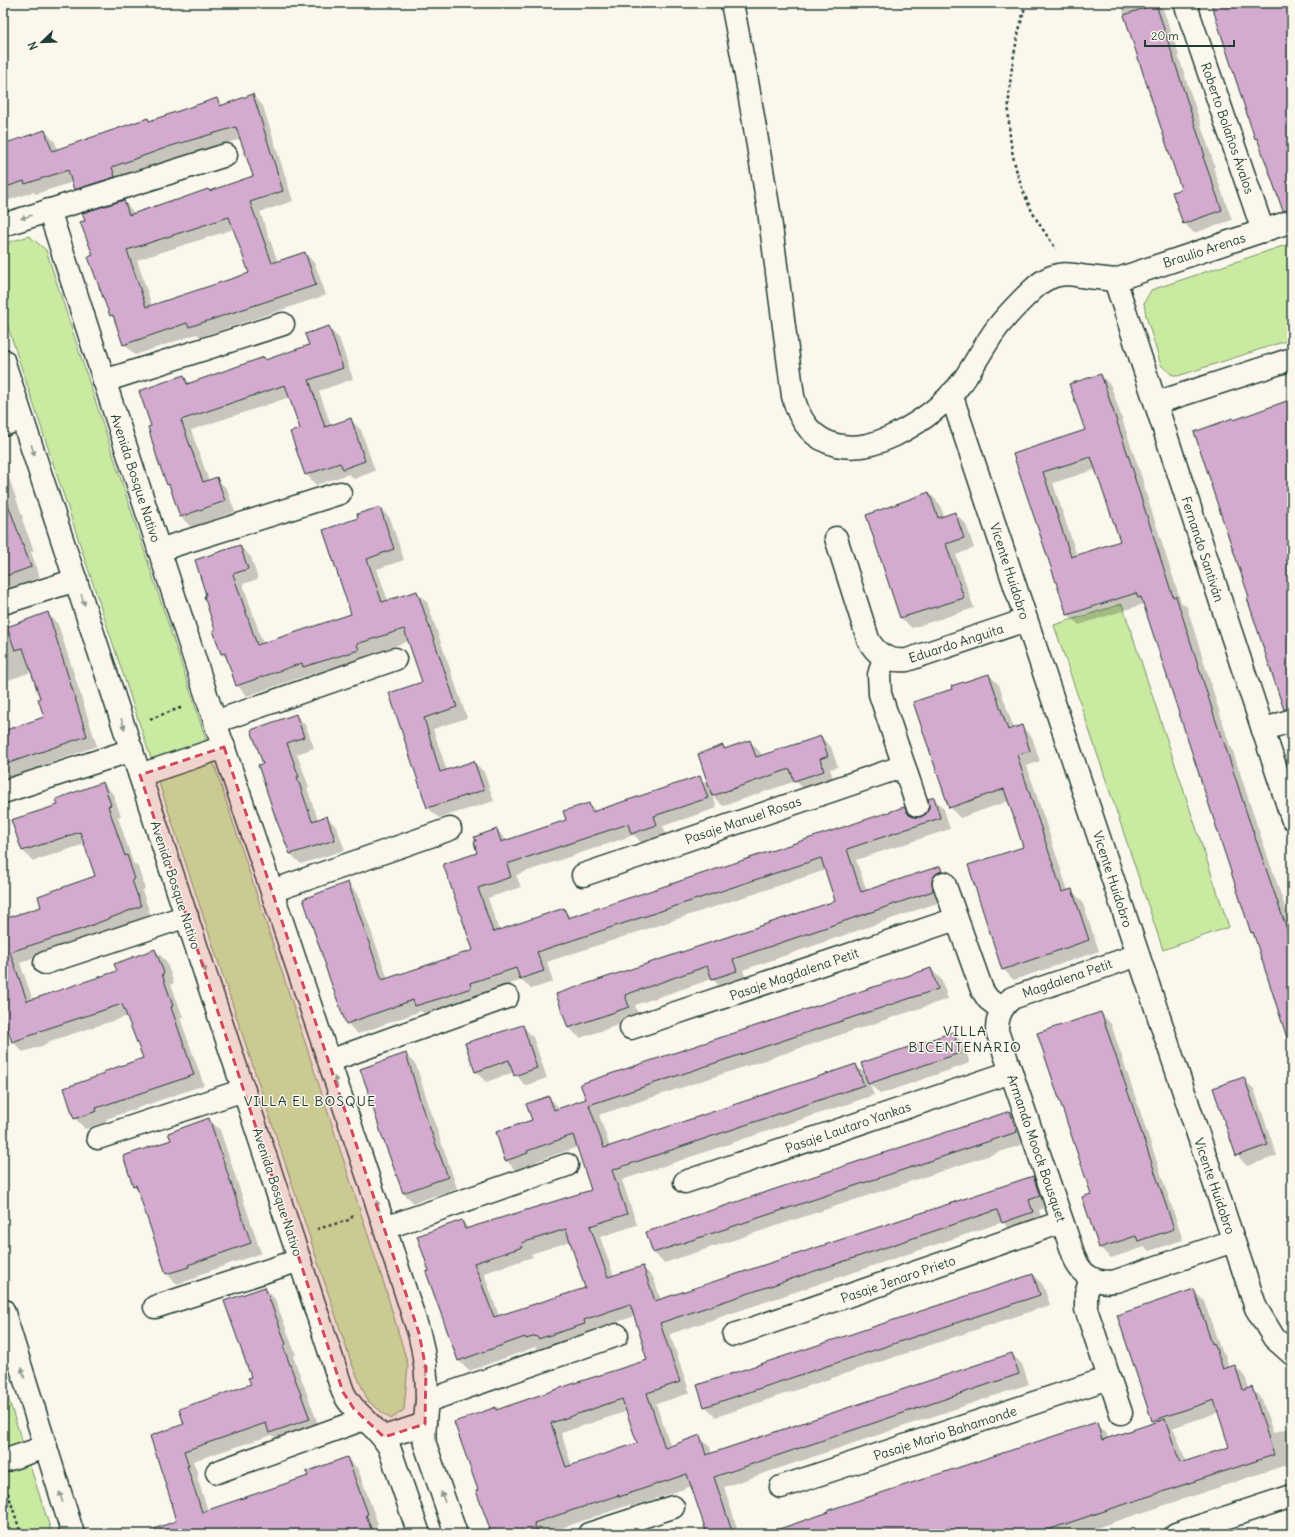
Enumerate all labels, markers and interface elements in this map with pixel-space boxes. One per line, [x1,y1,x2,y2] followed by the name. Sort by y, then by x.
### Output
[22,22,62,62] north arrow
[1145,22,1234,48] scale bar
[1151,28,1179,43] text: 20 m
[25,40,41,52] text: N
[1197,60,1259,196] street label: Roberto Bolaños Ávalos
[20,215,32,221] one-way arrow
[1161,229,1248,272] street label: Braulio Arenas
[107,412,164,544] street label: Avenida Bosque Nativo
[30,445,36,457] one-way arrow
[1177,494,1228,605] street label: Fernando Santiván
[986,521,1033,622] street label: Vicente Huidobro
[80,595,86,607] one-way arrow
[907,620,1006,667] street label: Eduardo Anguita
[121,718,127,730] one-way arrow
[683,793,804,848] street label: Pasaje Manuel Rosas
[147,819,204,951] street label: Avenida Bosque Nativo
[1089,829,1136,930] street label: Vicente Huidobro
[727,944,862,1005] street label: Pasaje Magdalena Petit
[1020,955,1115,1002] street label: Magdalena Petit
[201,961,207,973] one-way arrow
[908,1022,1022,1056] district label: VILLA BICENTENARIO
[1003,1072,1070,1225] street label: Armando Moock Bousquet
[333,1076,339,1088] one-way arrow
[244,1092,376,1110] district label: VILLA EL BOSQUE
[783,1098,913,1157] street label: Pasaje Lautaro Yankas
[249,1126,306,1258] street label: Avenida Bosque Nativo
[1190,1136,1239,1237] street label: Vicente Huidobro
[375,1199,381,1211] one-way arrow
[839,1252,958,1307] street label: Pasaje Jenaro Prieto
[422,1364,429,1376] one-way arrow
[19,1366,25,1378] one-way arrow
[871,1402,1019,1465] street label: Pasaje Mario Bahamonde
[58,1490,64,1502] one-way arrow
[440,1491,446,1503] one-way arrow

